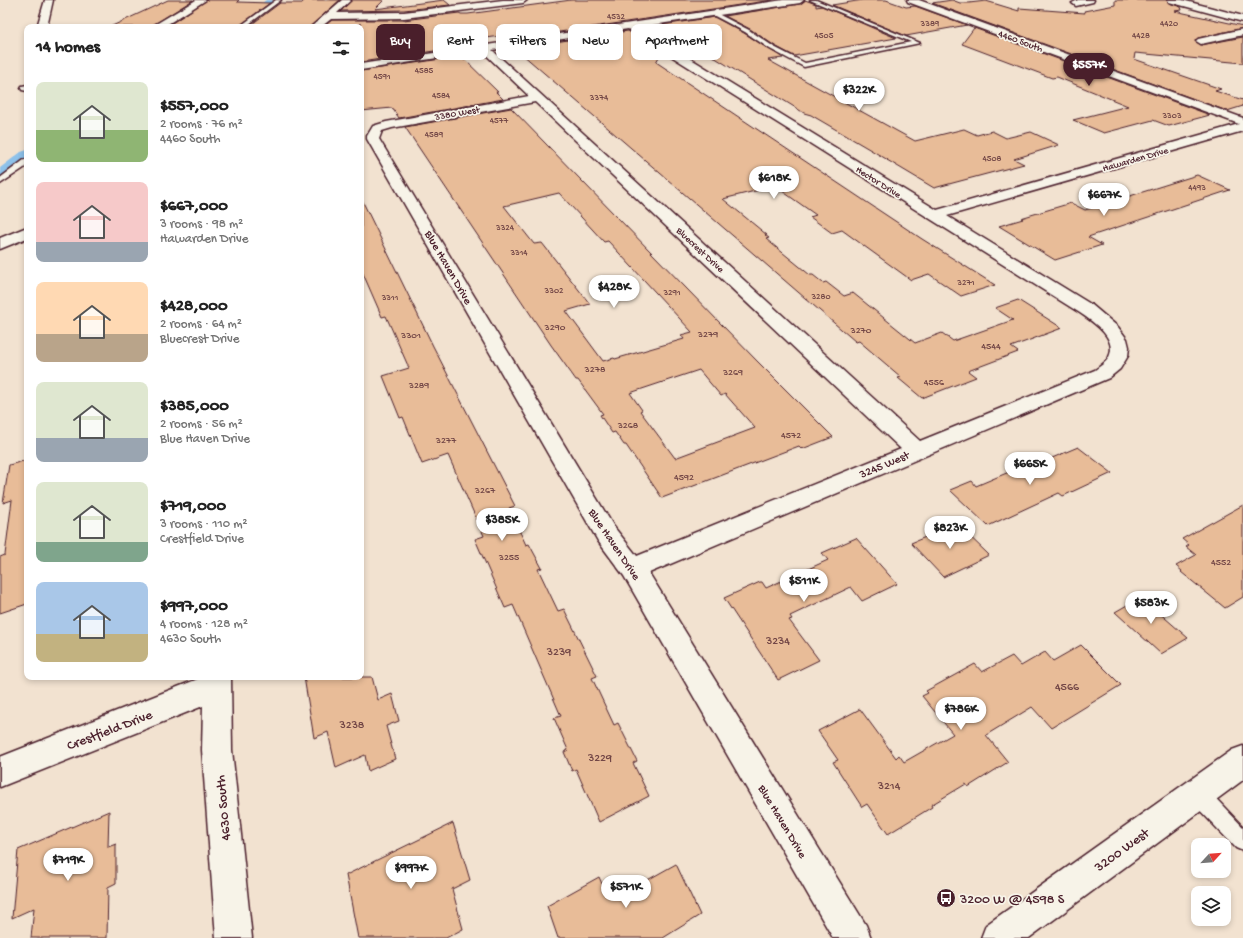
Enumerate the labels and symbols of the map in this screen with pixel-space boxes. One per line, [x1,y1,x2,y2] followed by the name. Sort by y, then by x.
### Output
[607,12,626,23] house number: 4532
[920,19,940,30] house number: 3389
[1160,19,1178,30] house number: 4420
[996,28,1045,56] street label: 4460 South
[815,31,834,42] house number: 4505
[1132,31,1150,42] house number: 4428
[1061,53,1117,87] pin: $557K
[415,66,434,77] house number: 4585
[373,72,391,83] house number: 4591
[831,78,887,112] pin: $322K
[432,91,451,102] house number: 4584
[589,93,609,104] house number: 3374
[433,104,482,124] street label: 3380 West
[1161,111,1182,122] house number: 3303
[490,116,508,127] house number: 4577
[425,130,444,141] house number: 4589
[1101,145,1171,175] street label: Hawarden Drive
[982,154,1002,165] house number: 4508
[853,164,904,202] street label: Hector Drive
[746,166,802,200] pin: $618K
[1076,183,1132,217] pin: $667K
[1188,183,1206,194] house number: 4493
[495,223,515,234] house number: 3324
[672,225,727,276] street label: Bluecrest Drive
[420,228,475,308] street label: Blue Haven Drive
[509,248,528,259] house number: 3314
[586,275,642,309] pin: $428K
[956,278,975,289] house number: 3271
[544,286,564,297] house number: 3302
[662,288,681,299] house number: 3291
[810,292,831,303] house number: 3280
[381,293,399,304] house number: 3311
[544,322,566,334] house number: 3290
[850,325,872,337] house number: 3270
[697,329,718,341] house number: 3279
[400,330,421,342] house number: 3301
[981,341,1001,353] house number: 4544
[584,364,606,376] house number: 3278
[722,367,743,379] house number: 3269
[924,377,945,389] house number: 4556
[408,380,429,392] house number: 3289
[617,420,639,432] house number: 3268
[781,430,801,442] house number: 4572
[435,435,457,447] house number: 3277
[857,449,913,483] street label: 3245 West
[1002,452,1058,486] pin: $665K
[674,472,694,484] house number: 4592
[474,485,496,497] house number: 3267
[584,506,643,584] street label: Blue Haven Drive
[474,508,530,542] pin: $385K
[922,516,978,550] pin: $823K
[498,552,519,564] house number: 3255
[1211,557,1231,569] house number: 4552
[776,569,832,603] pin: $511K
[1123,591,1179,625] pin: $583K
[765,635,790,649] house number: 3234
[546,646,571,660] house number: 3239
[1055,681,1080,695] house number: 4566
[933,697,989,731] pin: $786K
[65,707,156,755] street label: Crestfield Drive
[339,719,365,733] house number: 3238
[587,752,612,766] house number: 3229
[213,774,236,841] street label: 4630 South
[877,780,901,794] house number: 3214
[753,782,809,862] street label: Blue Haven Drive
[1091,825,1154,877] street label: 3200 West
[1191,838,1231,878] north arrow
[40,848,96,882] pin: $719K
[383,856,439,890] pin: $997K
[598,875,654,909] pin: $571K
[935,887,957,909] bus stop icon: 3200 W @ 4598 S
[959,892,1065,909] place label: 3200 W @ 4598 S

